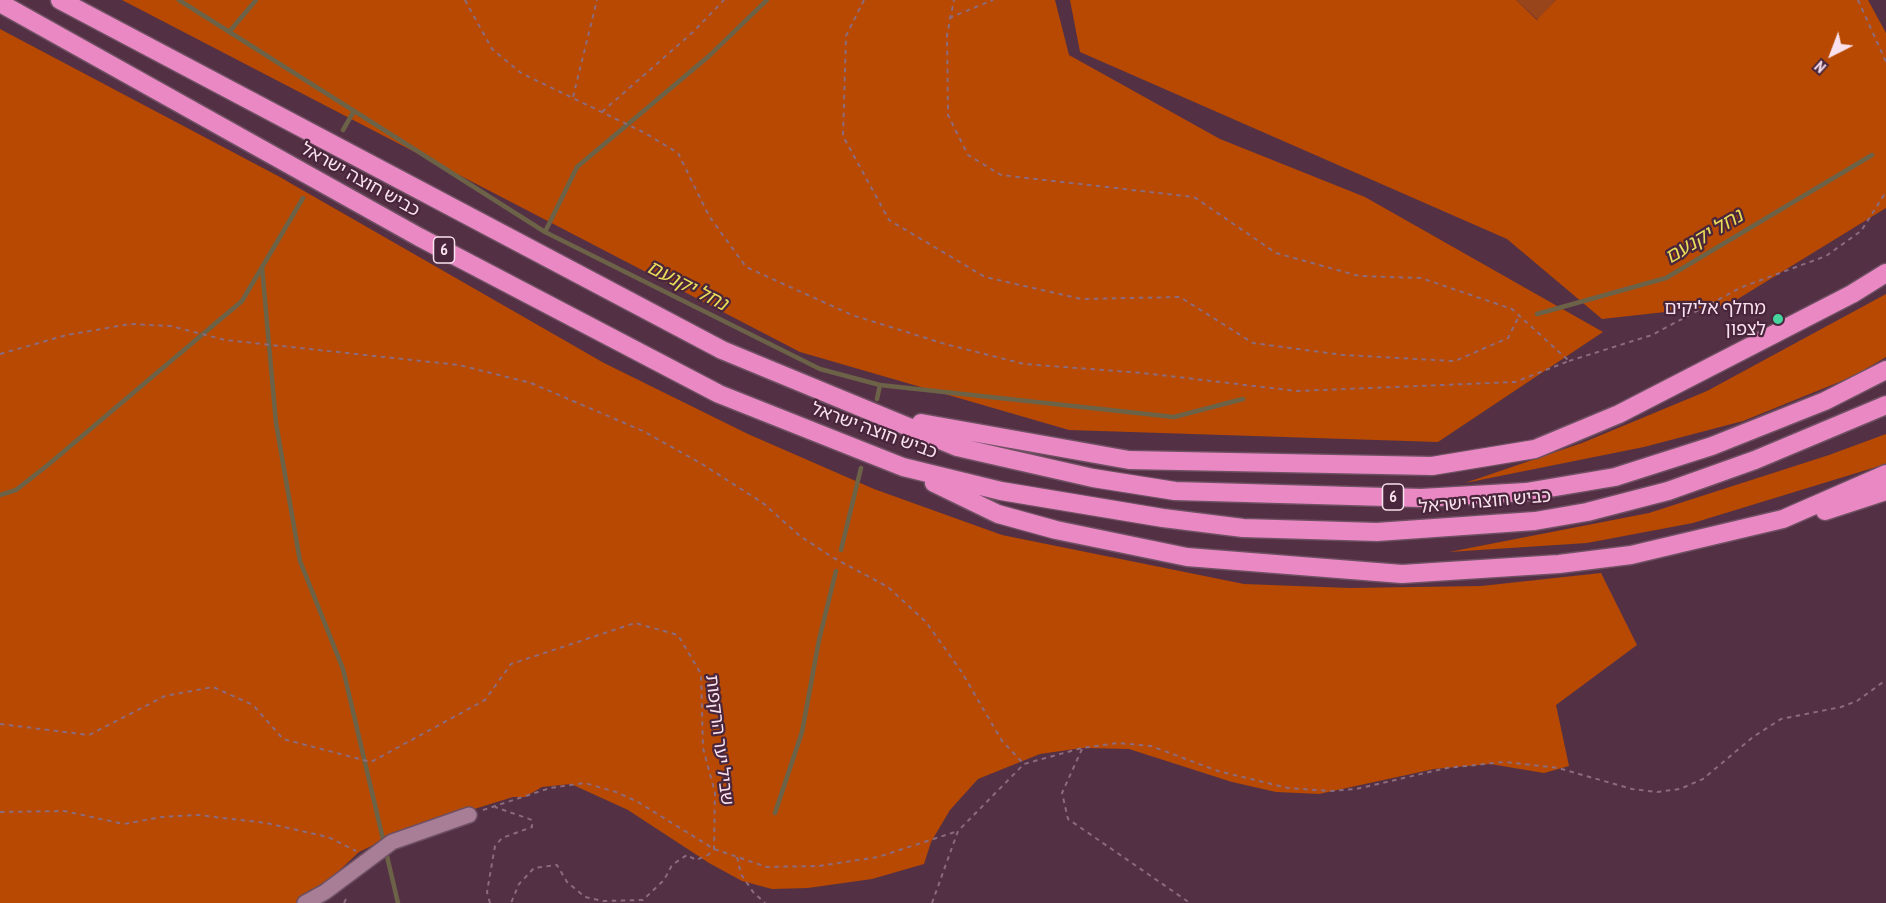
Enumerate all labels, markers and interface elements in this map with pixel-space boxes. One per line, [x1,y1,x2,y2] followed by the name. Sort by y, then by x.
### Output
[1802,24,1862,84] north arrow
[1810,57,1830,78] text: N
[297,138,423,222] street label: כביש חוצה ישראל
[1661,204,1747,270] water label: נחל יקנעם
[434,237,454,263] road number: 6
[643,256,731,316] water label: נחל יקנעם
[1664,298,1766,340] place label: מחלף אליקים לצפון
[1771,312,1785,326] marker: מחלף אליקים לצפון
[808,398,940,464] street label: כביש חוצה ישראל
[1382,484,1404,510] road number: 6
[1418,485,1552,519] street label: כביש חוצה ישראל
[700,674,738,806] street label: שביל יער הרקפות

